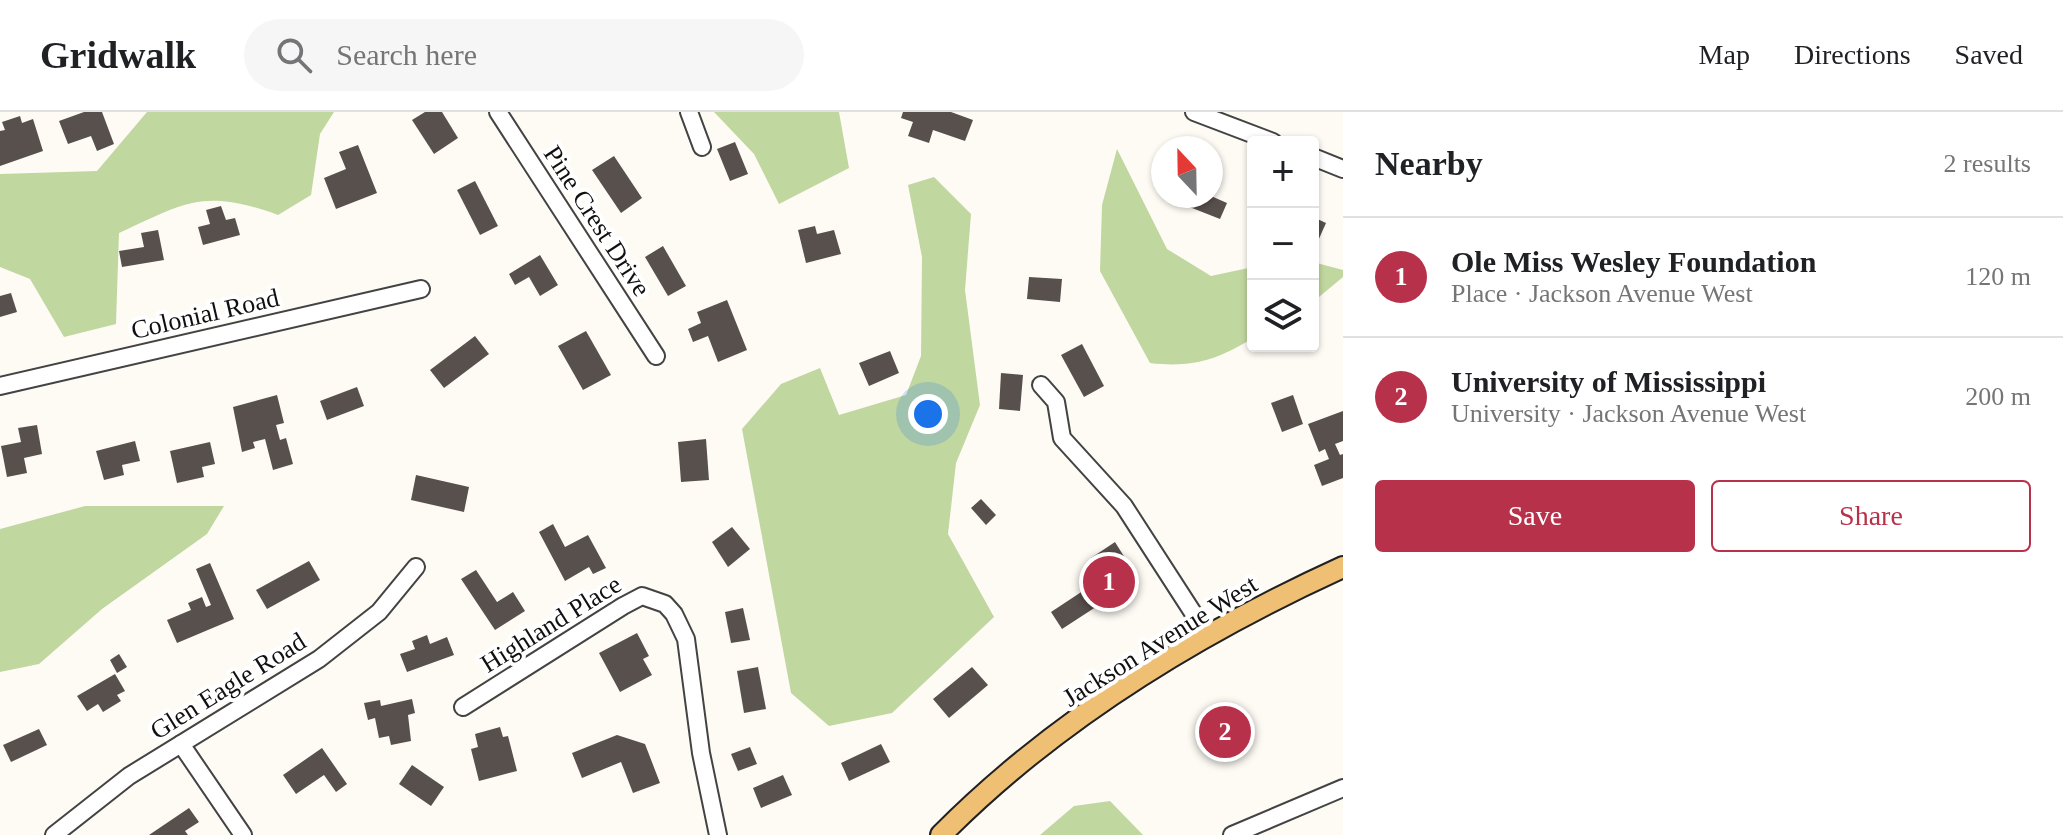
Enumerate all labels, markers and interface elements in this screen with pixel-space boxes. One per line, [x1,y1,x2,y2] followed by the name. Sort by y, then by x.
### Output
[244,19,804,91] search box
[272,33,316,77] icon: search
[40,34,196,76] text: Gridwalk
[336,38,477,71] text: Search here
[1699,39,1750,70] text: Map
[1794,39,1911,70] text: Directions
[1955,39,2023,70] text: Saved
[1151,136,1223,208] north arrow
[1247,136,1319,352] map controls
[1247,136,1319,208] button: +
[538,140,656,302] street label: Pine Crest Drive
[1375,145,1483,182] text: Nearby
[1944,149,2031,178] text: 2 results
[1247,208,1319,280] button: −
[1451,245,1816,278] text: Ole Miss Wesley Foundation
[1395,262,1408,291] text: 1
[1965,262,2031,291] text: 120 m
[1451,279,1753,308] text: Place · Jackson Avenue West
[1247,280,1319,352] button: layers
[128,283,282,345] street label: Colonial Road
[1451,365,1766,398] text: University of Mississippi
[1395,382,1408,411] text: 2
[1965,382,2031,411] text: 200 m
[908,394,948,434] your location
[1451,399,1806,428] text: University · Jackson Avenue West
[1375,480,1695,552] button: Save
[1711,480,2031,552] button: Share
[1083,552,1135,612] pin: 1
[476,569,626,679] street label: Highland Place
[1057,569,1263,713] street label: Jackson Avenue West
[145,627,311,745] street label: Glen Eagle Road
[1199,702,1251,762] pin: 2

